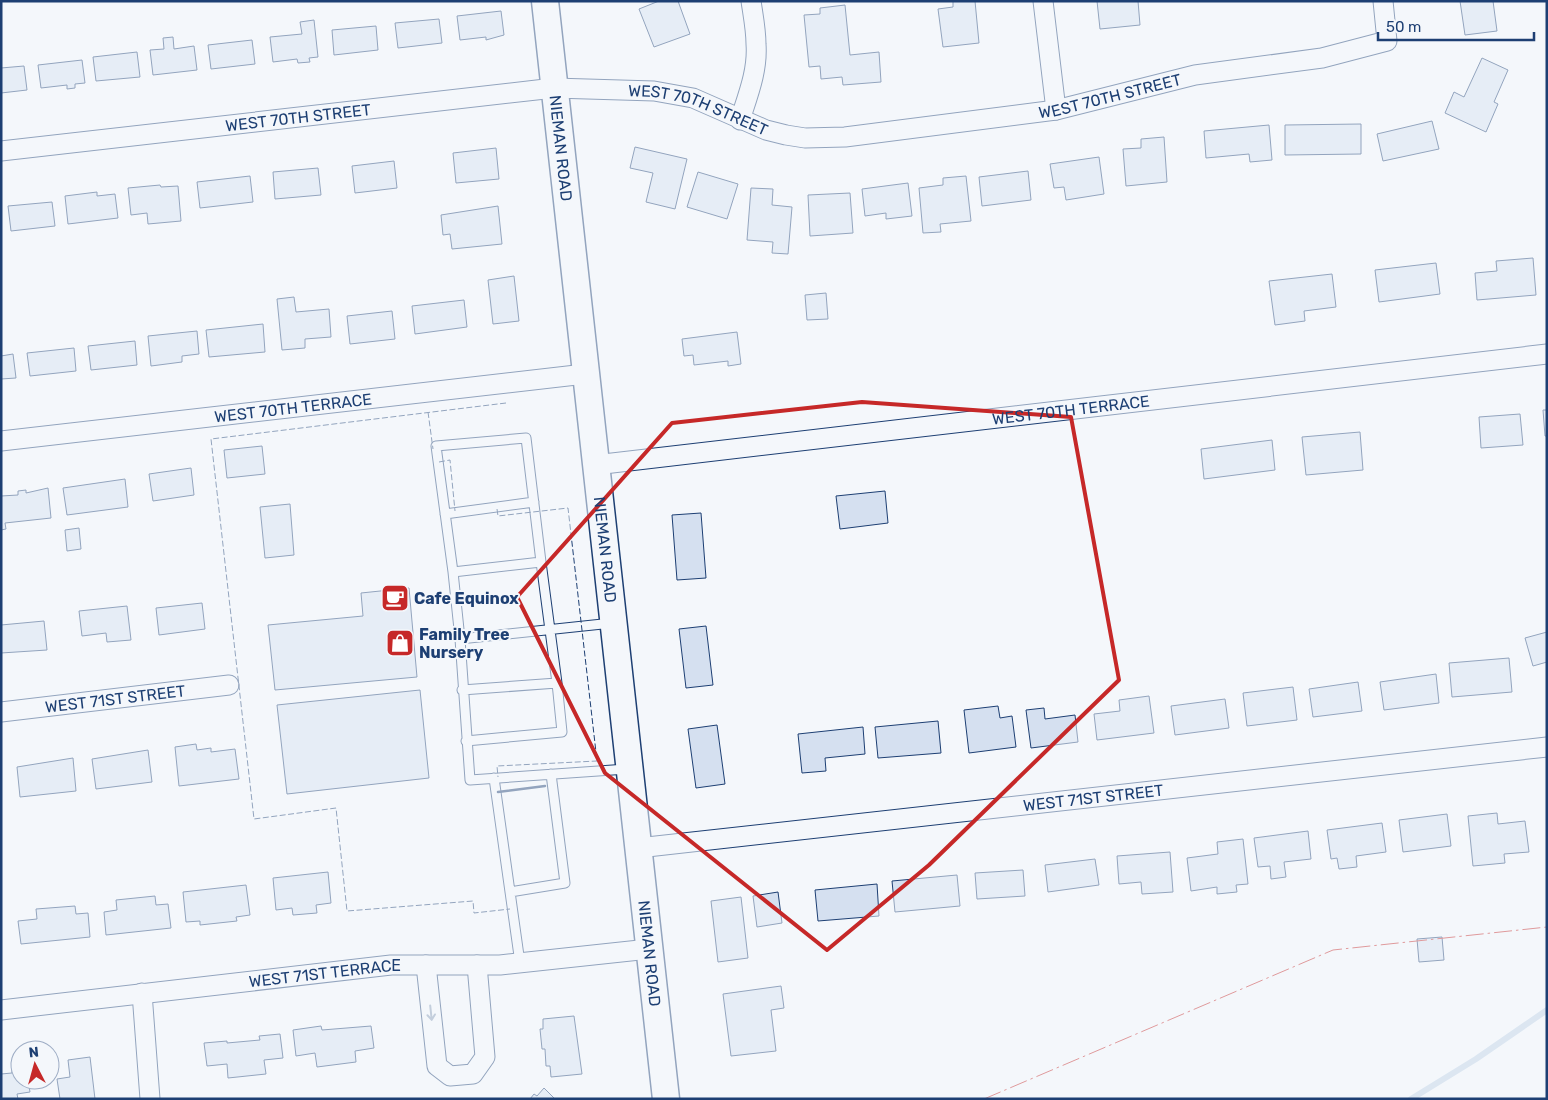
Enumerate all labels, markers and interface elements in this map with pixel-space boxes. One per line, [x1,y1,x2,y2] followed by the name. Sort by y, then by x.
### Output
[1378,10,1534,42] scale bar
[1386,18,1421,36] text: 50 m
[1037,70,1183,122] street label: WEST 70TH STREET
[628,81,771,140] street label: WEST 70TH STREET
[545,94,576,202] street label: NIEMAN ROAD
[224,100,372,135] street label: WEST 70TH STREET
[213,390,373,426] street label: WEST 70TH TERRACE
[991,391,1151,429] street label: WEST 70TH TERRACE
[590,496,620,604] street label: NIEMAN ROAD
[380,583,410,613] cafe icon: Cafe Equinox
[414,589,519,608] place label: Cafe Equinox
[419,625,509,662] place label: Family Tree Nursery
[385,628,415,658] shop icon: Family Tree Nursery
[44,681,186,717] street label: WEST 71ST STREET
[1022,781,1164,815] street label: WEST 71ST STREET
[634,899,665,1007] street label: NIEMAN ROAD
[248,956,401,991] street label: WEST 71ST TERRACE
[427,1005,436,1021] one-way arrow
[10,1040,60,1090] north arrow
[28,1044,40,1062] text: N

